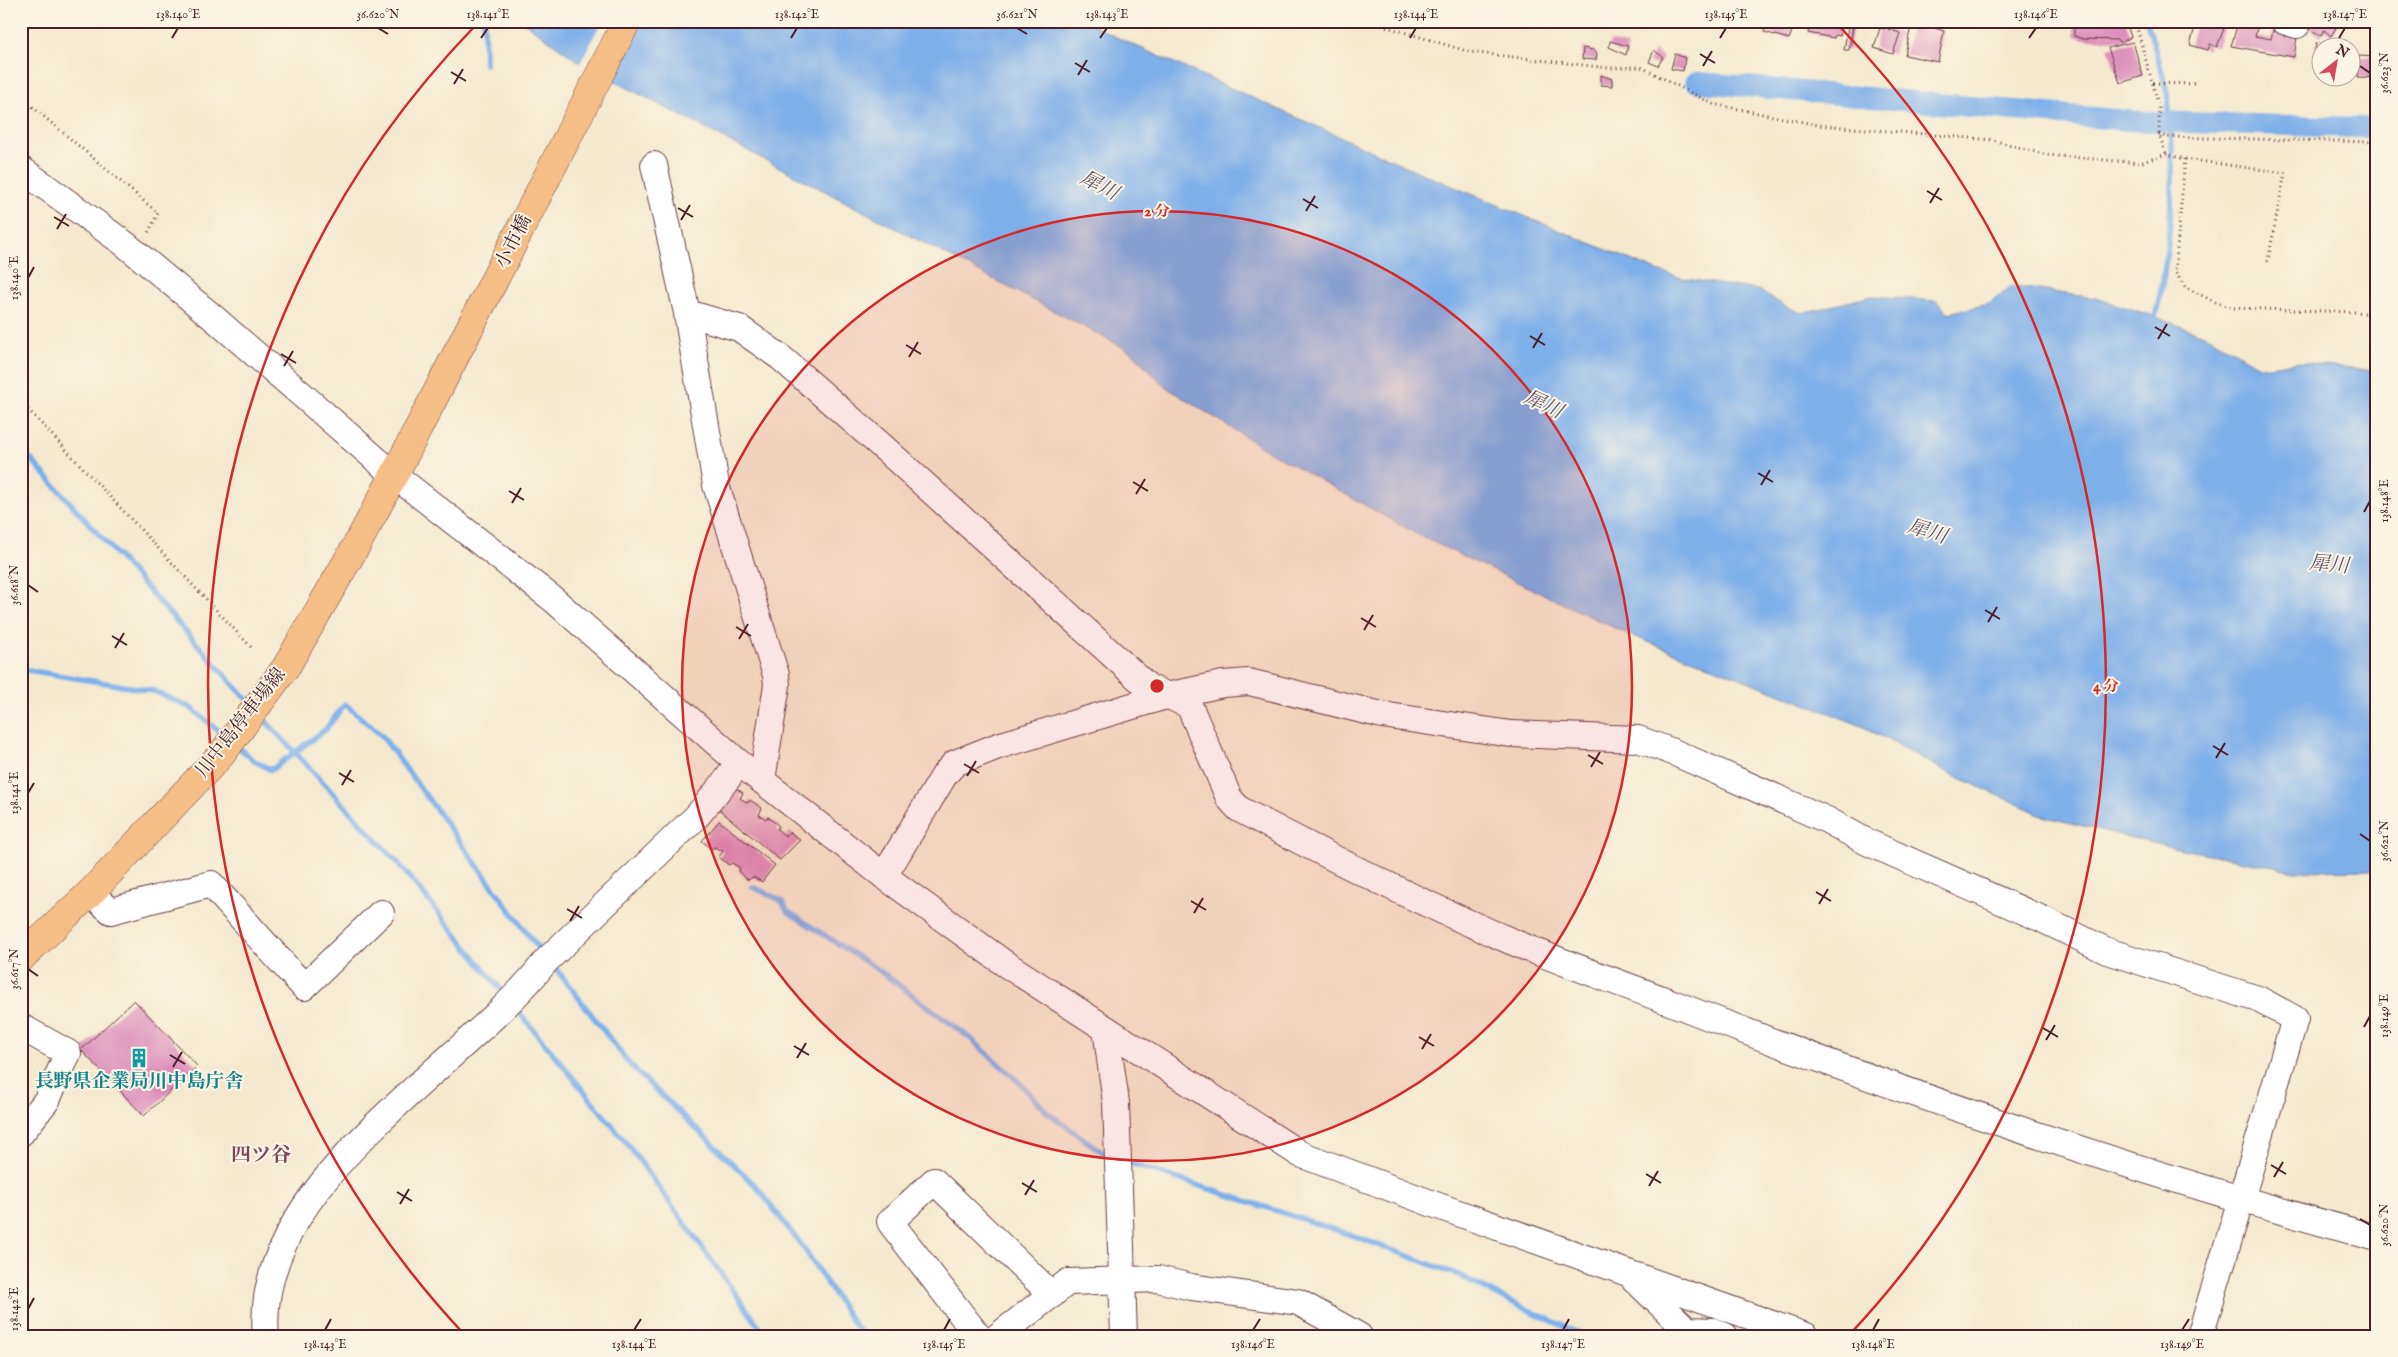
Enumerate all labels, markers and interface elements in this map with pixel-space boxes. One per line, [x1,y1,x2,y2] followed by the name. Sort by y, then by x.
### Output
[156,7,200,22] text: 138.140°E
[357,7,400,22] text: 36.620°N
[466,7,510,22] text: 138.141°E
[775,7,819,22] text: 138.142°E
[996,7,1038,22] text: 36.621°N
[1085,7,1129,22] text: 138.143°E
[1394,7,1438,22] text: 138.144°E
[1704,7,1748,22] text: 138.145°E
[2014,7,2058,22] text: 138.146°E
[2323,7,2367,22] text: 138.147°E
[2310,38,2360,88] north arrow
[2331,40,2352,63] text: N
[2377,52,2392,94] text: 36.623°N
[1076,166,1124,207] water label: 犀川
[1144,202,1170,221] text: 2 分
[490,211,538,273] street label: 小市橋
[7,256,22,300] text: 138.140°E
[1520,385,1568,426] water label: 犀川
[2377,479,2392,523] text: 138.148°E
[1904,514,1952,550] water label: 犀川
[2308,551,2352,579] water label: 犀川
[7,564,22,605] text: 36.618°N
[191,663,291,783] street label: 川中島停車場線
[1148,677,1166,695] centre of rings
[2093,677,2119,696] text: 4 分
[7,771,22,815] text: 138.141°E
[2377,820,2392,862] text: 36.621°N
[7,948,22,990] text: 36.617°N
[2377,994,2392,1038] text: 138.149°E
[128,1047,150,1069] building icon: 長野県企業局川中島庁舎
[34,1070,244,1094] place label: 長野県企業局川中島庁舎
[231,1143,291,1168] district label: 四ツ谷
[2377,1203,2392,1246] text: 36.620°N
[7,1287,22,1331] text: 138.142°E
[303,1337,347,1352] text: 138.143°E
[612,1337,656,1352] text: 138.144°E
[922,1337,966,1352] text: 138.145°E
[1231,1337,1275,1352] text: 138.146°E
[1541,1337,1585,1352] text: 138.147°E
[1851,1337,1895,1352] text: 138.148°E
[2160,1337,2204,1352] text: 138.149°E

